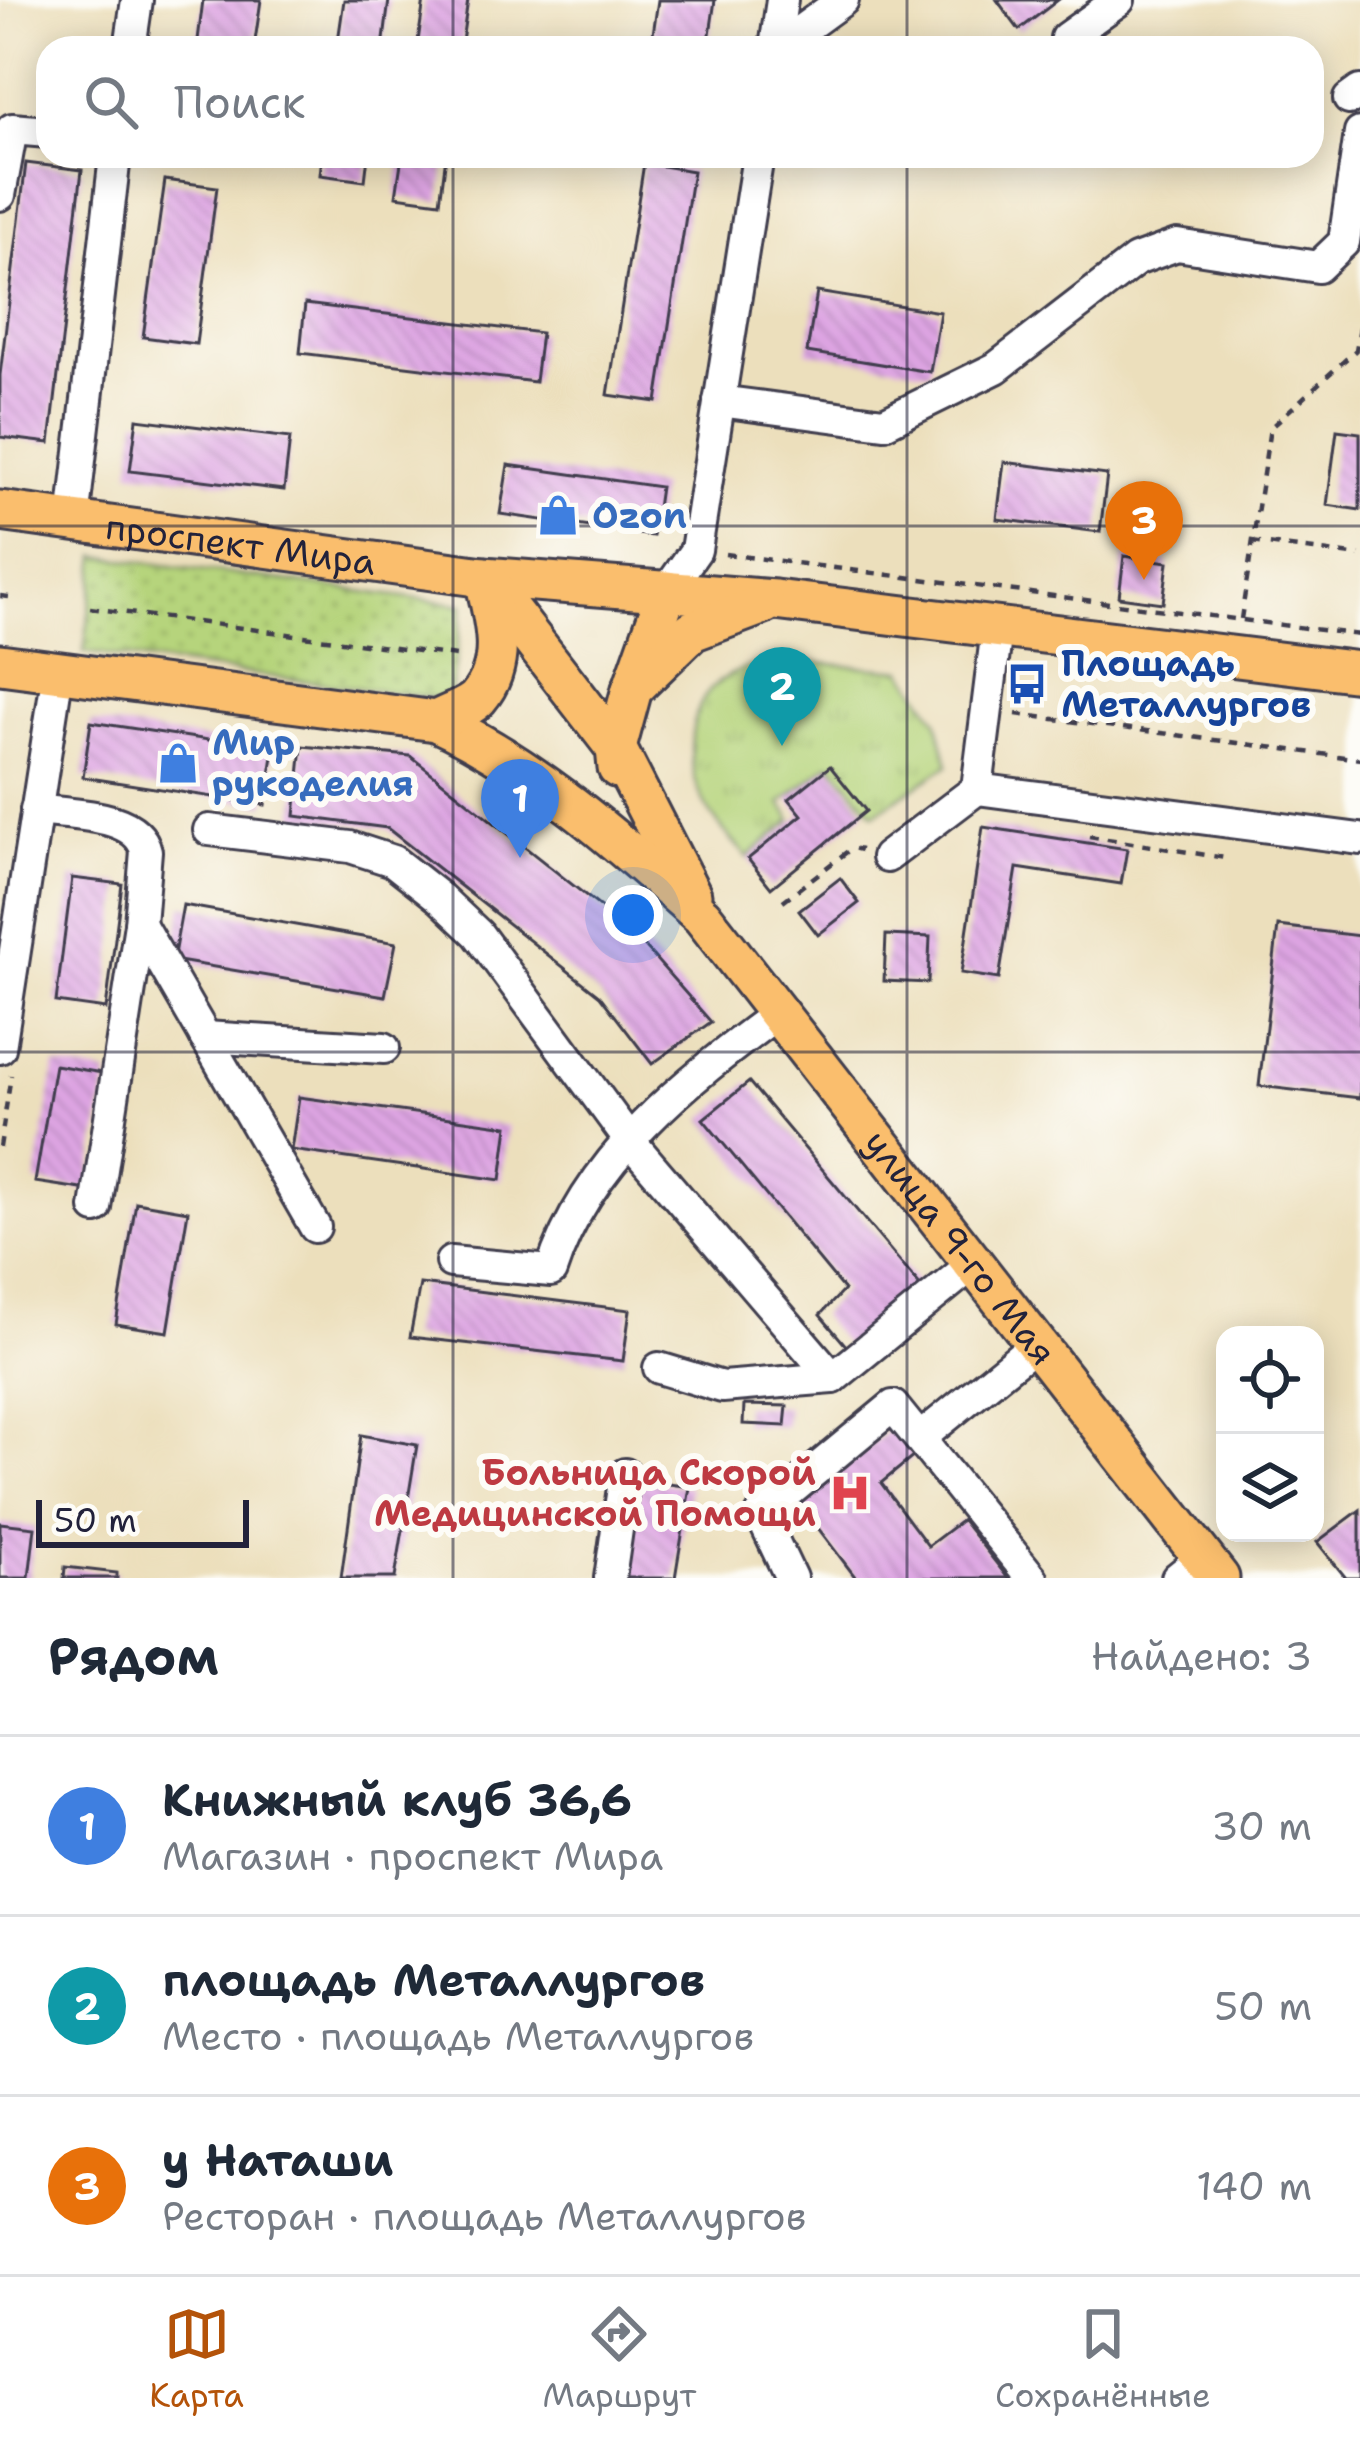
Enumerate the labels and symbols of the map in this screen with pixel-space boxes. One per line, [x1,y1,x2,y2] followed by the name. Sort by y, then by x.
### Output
[1105,481,1183,580] pin: 3
[592,491,687,540] place label: Ozon
[535,492,581,538] shop icon: Ozon
[103,501,379,586] street label: проспект Мира
[1061,639,1311,729] place label: Площадь Металлургов
[743,647,821,746] pin: 2
[1004,661,1050,707] bus stop icon: Площадь Металлургов
[212,718,414,808] place label: Мир рукоделия
[155,740,201,786] shop icon: Мир рукоделия
[481,759,559,858] pin: 1
[603,885,663,945] your location
[853,1119,1068,1375] street label: улица 9-го Мая
[374,1448,816,1538] place label: Больница Скорой Медицинской Помощи
[827,1470,873,1516] hospital icon: Больница Скорой Медицинской Помощи
[36,1494,249,1547] scale bar

